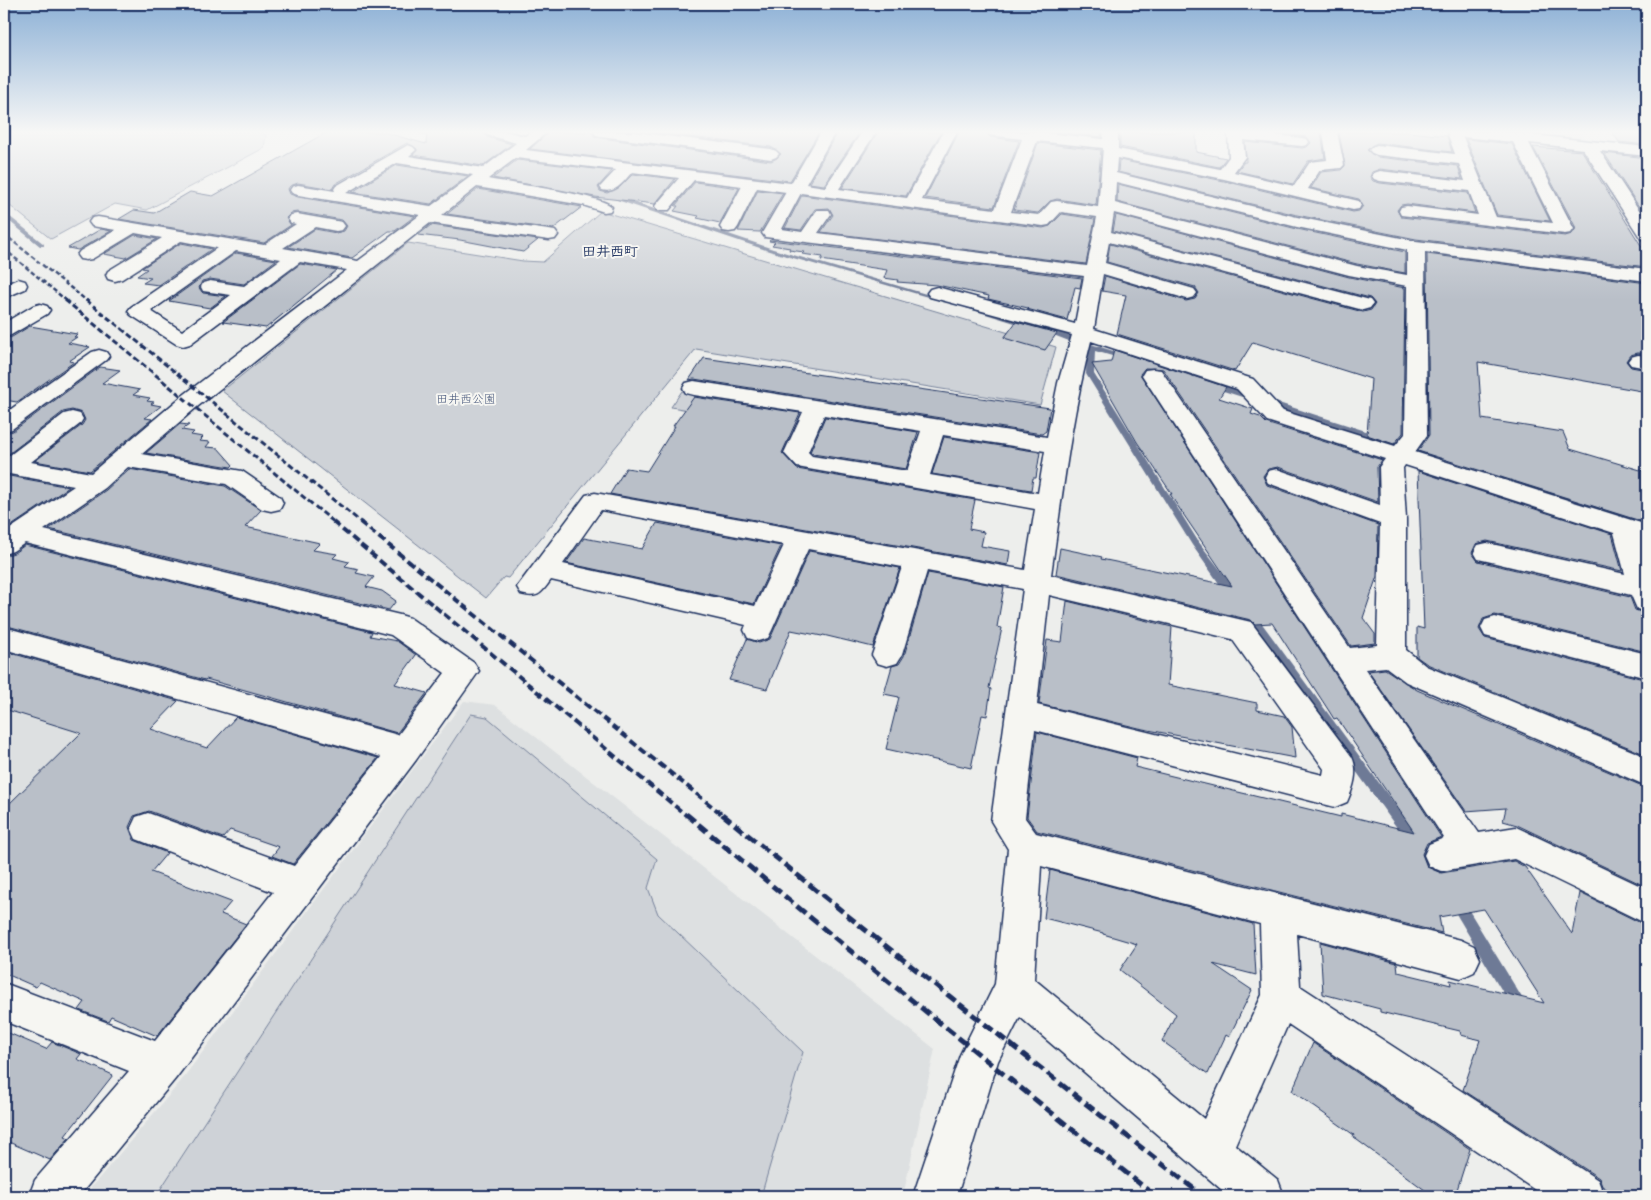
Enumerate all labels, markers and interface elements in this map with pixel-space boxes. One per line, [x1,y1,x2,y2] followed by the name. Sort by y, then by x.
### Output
[582,241,638,263] district label: 田井西町
[436,390,496,409] park label: 田井西公園

